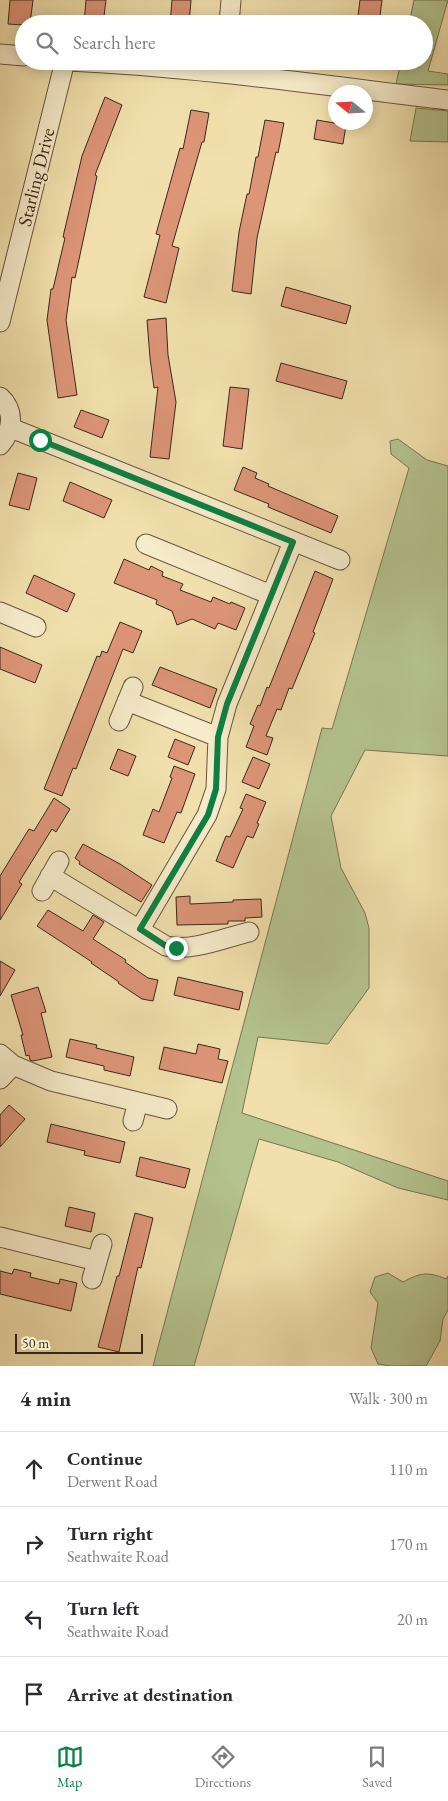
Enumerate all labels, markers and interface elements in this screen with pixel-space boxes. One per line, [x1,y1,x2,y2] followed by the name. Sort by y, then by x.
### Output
[15,15,433,70] search box
[33,29,61,57] icon: search
[73,30,155,55] text: Search here
[328,85,373,130] north arrow
[12,125,60,229] street label: Starling Drive
[29,429,52,452] route start
[165,937,188,960] route end
[15,1331,142,1354] scale bar
[22,1334,49,1352] text: 50 m
[20,1385,71,1412] text: 4 min
[349,1388,428,1409] text: Walk · 300 m
[67,1446,142,1471] text: Continue
[20,1455,48,1483] icon: ahead
[389,1459,428,1480] text: 110 m
[67,1471,158,1492] text: Derwent Road
[67,1521,153,1546] text: Turn right
[20,1530,48,1558] icon: right
[389,1534,428,1555] text: 170 m
[67,1546,169,1567] text: Seathwaite Road
[67,1596,139,1621] text: Turn left
[20,1605,48,1633] icon: left
[397,1609,428,1630] text: 20 m
[67,1621,169,1642] text: Seathwaite Road
[20,1680,48,1708] icon: arrive
[67,1682,233,1707] text: Arrive at destination
[56,1743,84,1791] tab: Map
[195,1743,251,1791] tab: Directions
[362,1743,392,1791] tab: Saved

